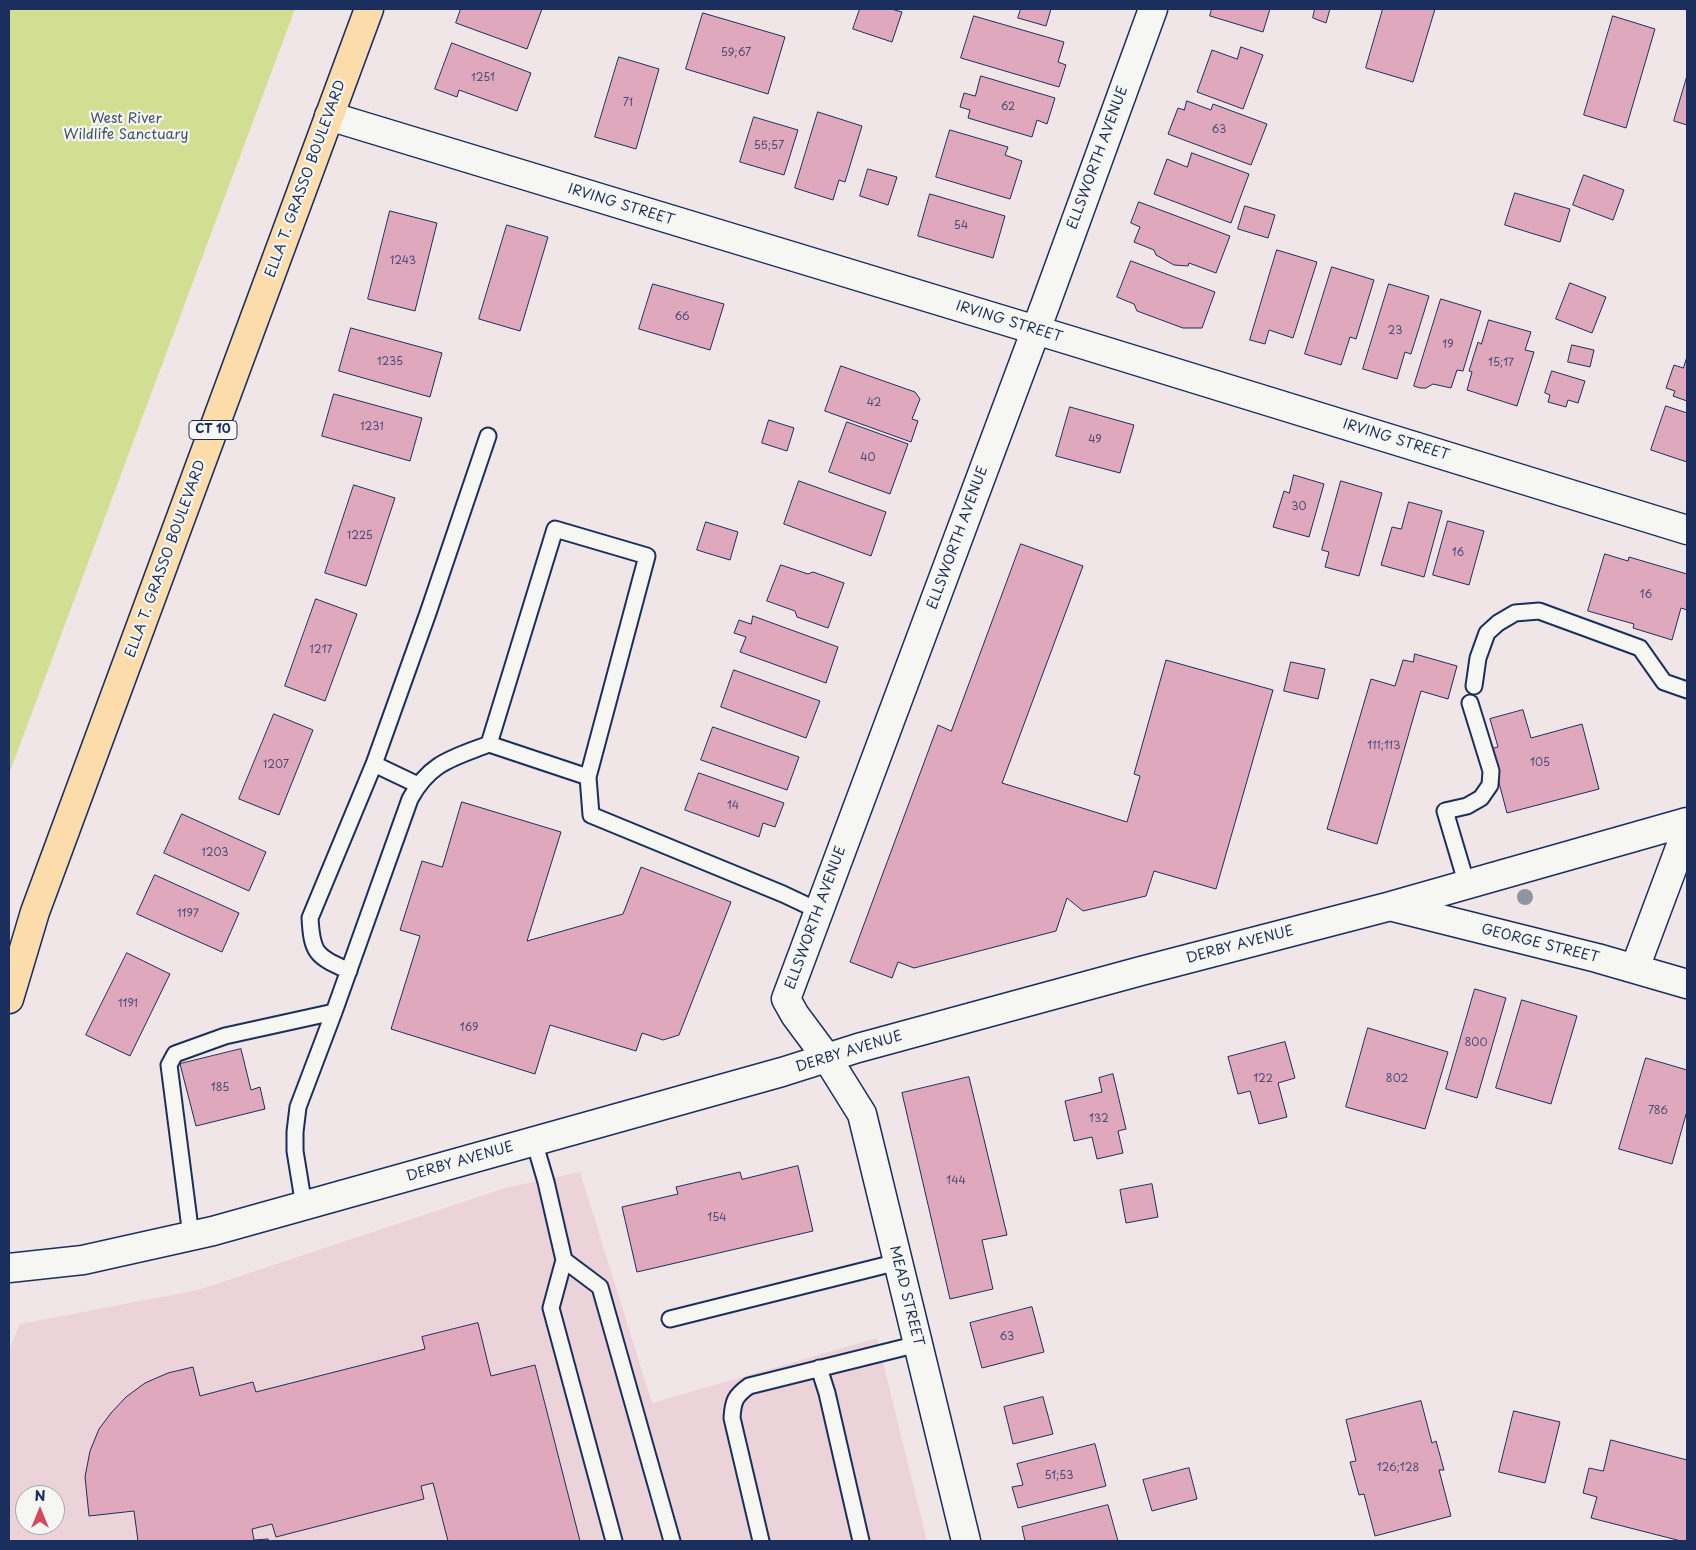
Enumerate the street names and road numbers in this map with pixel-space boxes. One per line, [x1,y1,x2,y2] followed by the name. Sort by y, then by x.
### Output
[262,78,350,280] street label: ELLA T. GRASSO BOULEVARD
[1064,84,1132,232] street label: ELLSWORTH AVENUE
[566,181,676,229] street label: IRVING STREET
[954,298,1064,346] street label: IRVING STREET
[1341,416,1451,464] street label: IRVING STREET
[189,420,237,440] road number: CT 10
[122,458,210,660] street label: ELLA T. GRASSO BOULEVARD
[924,464,992,612] street label: ELLSWORTH AVENUE
[782,844,850,992] street label: ELLSWORTH AVENUE
[1479,921,1601,967] street label: GEORGE STREET
[1184,923,1296,967] street label: DERBY AVENUE
[794,1028,904,1076] street label: DERBY AVENUE
[404,1139,516,1185] street label: DERBY AVENUE
[885,1244,927,1348] street label: MEAD STREET

